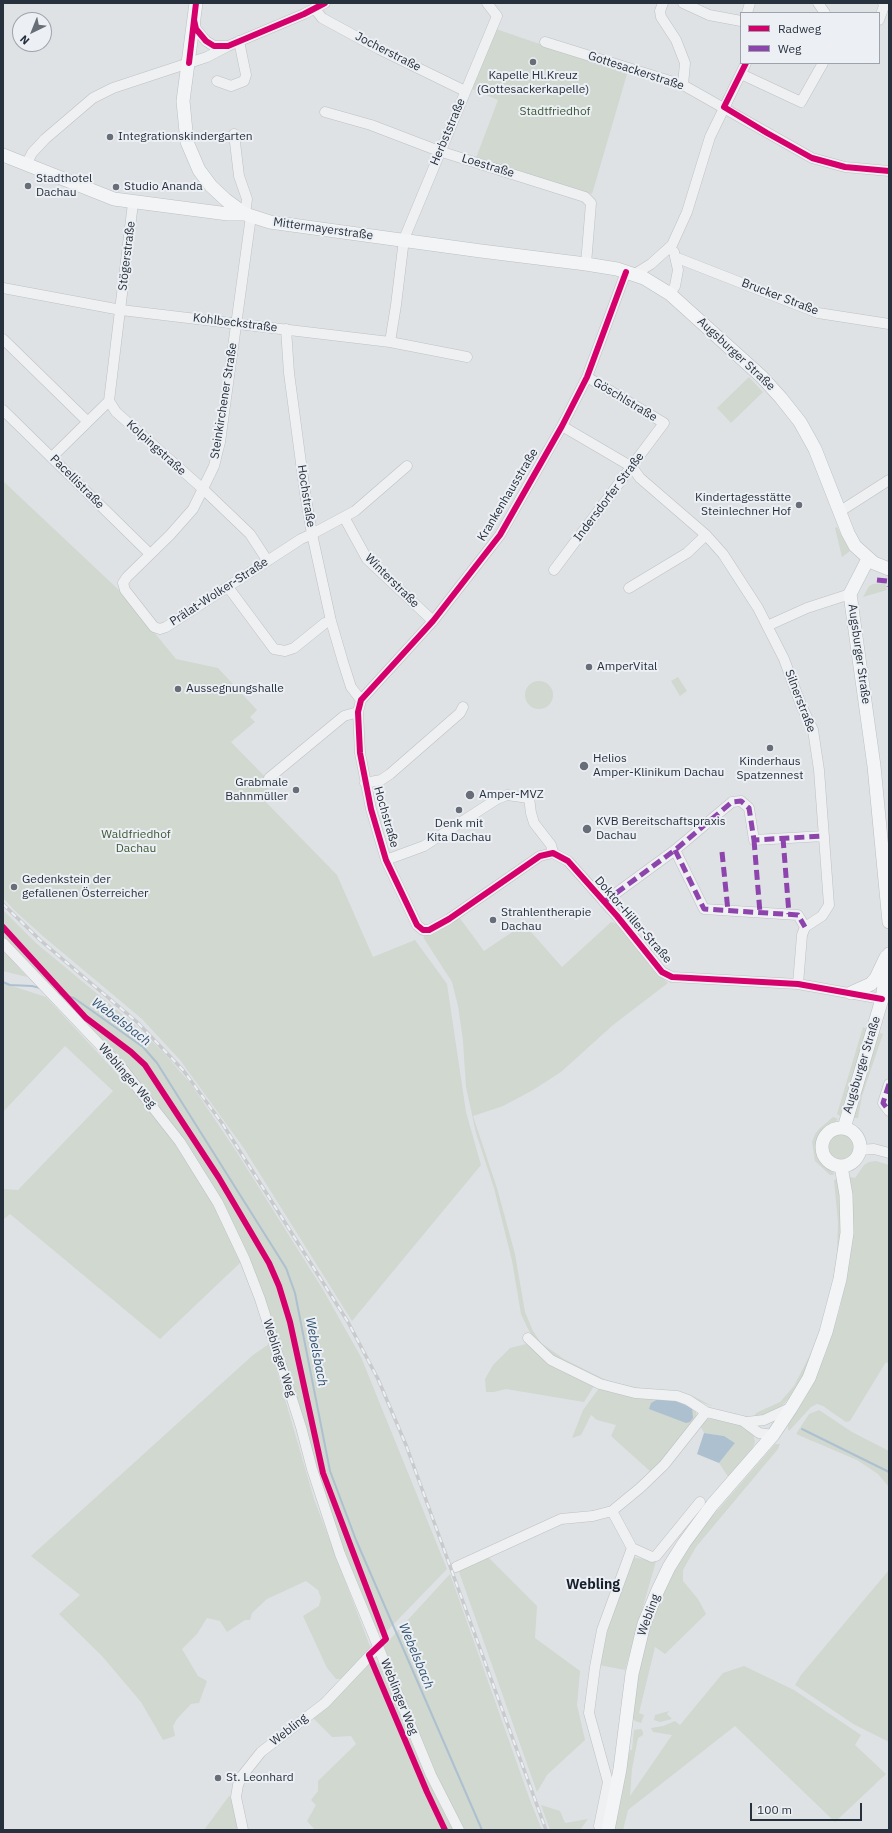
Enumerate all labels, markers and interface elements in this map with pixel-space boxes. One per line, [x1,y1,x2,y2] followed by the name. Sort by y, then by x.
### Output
[12,12,52,52] north arrow
[740,12,880,64] legend
[778,21,821,36] text: Radweg
[353,29,423,75] street label: Jocherstraße
[17,32,32,48] text: N
[778,41,801,56] text: Weg
[586,49,686,93] street label: Gottesackerstraße
[528,57,538,67] marker: Kapelle Hl.Kreuz (Gottesackerkapelle)
[477,69,589,97] place label: Kapelle Hl.Kreuz (Gottesackerkapelle)
[427,96,469,168] street label: Herbststraße
[520,105,590,119] park label: Stadtfriedhof
[118,130,253,144] place label: Integrationskindergarten
[105,132,115,142] marker: Integrationskindergarten
[460,151,516,181] street label: Loestraße
[36,172,92,200] place label: Stadthotel Dachau
[124,180,203,194] place label: Studio Ananda
[23,181,33,191] marker: Stadthotel Dachau
[111,182,121,192] marker: Studio Ananda
[272,215,374,243] street label: Mittermayerstraße
[116,220,138,292] street label: Stögerstraße
[739,276,821,318] street label: Brucker Straße
[192,311,278,335] street label: Kohlbeckstraße
[694,314,778,394] street label: Augsburger Straße
[208,342,240,460] street label: Steinkirchener Straße
[590,375,660,425] street label: Göschlstraße
[123,417,189,479] street label: Kolpingstraße
[475,446,541,544] street label: Krankenhausstraße
[571,450,647,544] street label: Indersdorfer Straße
[47,452,107,512] street label: Pacellistraße
[294,464,318,528] street label: Hochstraße
[695,491,791,519] place label: Kindertagesstätte Steinlechner Hof
[794,500,804,510] marker: Kindertagesstätte Steinlechner Hof
[362,551,422,611] street label: Winterstraße
[167,555,271,629] street label: Prälat-Wolker-Straße
[845,603,873,705] street label: Augsburger Straße
[597,660,657,674] place label: AmperVital
[584,662,594,672] marker: AmperVital
[781,668,819,734] street label: Silnerstraße
[186,682,284,696] place label: Aussegnungshalle
[173,684,183,694] marker: Aussegnungshalle
[765,743,775,753] marker: Kinderhaus Spatzennest
[593,752,724,780] place label: Helios Amper-Klinikum Dachau
[737,755,803,783] place label: Kinderhaus Spatzennest
[578,760,590,772] marker: Helios Amper-Klinikum Dachau
[225,776,288,804] place label: Grabmale Bahnmüller
[291,785,301,795] marker: Grabmale Bahnmüller
[370,785,402,849] street label: Hochstraße
[479,788,544,802] place label: Amper-MVZ
[464,789,476,801] marker: Amper-MVZ
[454,805,464,815] marker: Denk mit Kita Dachau
[596,815,726,843] place label: KVB Bereitschaftspraxis Dachau
[427,817,491,845] place label: Denk mit Kita Dachau
[581,823,593,835] marker: KVB Bereitschaftspraxis Dachau
[101,828,171,856] park label: Waldfriedhof Dachau
[22,873,148,901] place label: Gedenkstein der gefallenen Österreicher
[591,874,675,966] street label: Doktor-Hiller-Straße
[9,882,19,892] marker: Gedenkstein der gefallenen Österreicher
[501,906,591,934] place label: Strahlentherapie Dachau
[488,915,498,925] marker: Strahlentherapie Dachau
[88,995,154,1049] water label: Webelsbach
[840,1015,884,1115] street label: Augsburger Straße
[95,1041,159,1111] street label: Weblinger Weg
[302,1316,330,1388] water label: Webelsbach
[260,1317,298,1399] street label: Weblinger Weg
[566,1577,620,1593] district label: Webling
[635,1592,663,1638] street label: Webling
[395,1621,437,1691] water label: Webelsbach
[377,1657,421,1737] street label: Weblinger Weg
[267,1711,311,1749] street label: Webling
[226,1771,294,1785] place label: St. Leonhard
[213,1773,223,1783] marker: St. Leonhard
[752,1795,864,1821] scale bar
[757,1802,792,1817] text: 100 m

